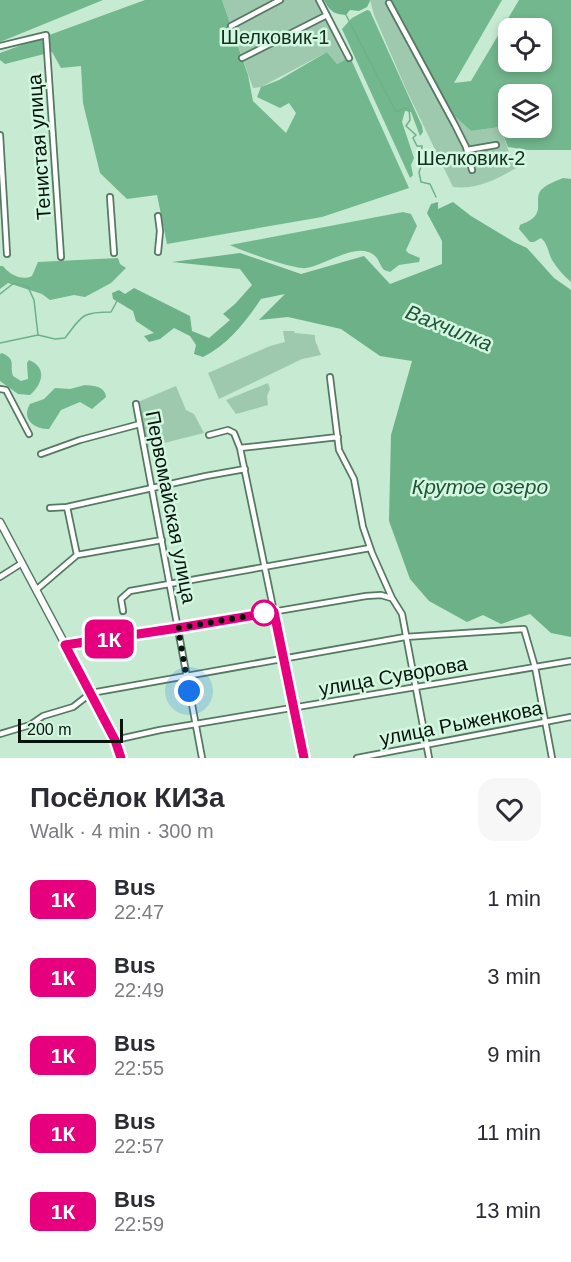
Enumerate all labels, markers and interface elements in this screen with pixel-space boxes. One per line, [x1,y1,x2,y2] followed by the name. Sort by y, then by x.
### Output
[498,18,552,138] map controls
[498,18,552,72] button: locate
[221,26,329,48] park label: Шелковик-1
[23,73,55,221] street label: Тенистая улица
[498,84,552,138] button: layers
[417,147,525,169] park label: Шелковик-2
[403,300,496,355] water label: Вахчилка
[142,409,201,606] street label: Первомайская улица
[412,475,548,498] water label: Крутое озеро
[251,600,277,626] unlabelled marker
[82,620,136,658] line badge: 1К
[97,628,121,651] text: 1К
[317,652,470,700] street label: улица Суворова
[174,676,204,706] your location
[378,696,545,750] street label: улица Рыженкова
[18,716,123,744] scale bar
[27,721,71,738] text: 200 m
[478,778,541,841] button: heart
[30,782,225,813] text: Посёлок КИЗа
[30,820,214,842] text: Walk · 4 min · 300 m
[114,875,156,900] text: Bus
[487,886,541,911] text: 1 min
[51,888,75,911] text: 1К
[114,901,164,923] text: 22:47
[114,953,156,978] text: Bus
[487,964,541,989] text: 3 min
[51,966,75,989] text: 1К
[114,979,164,1001] text: 22:49
[114,1031,156,1056] text: Bus
[487,1042,541,1067] text: 9 min
[51,1044,75,1067] text: 1К
[114,1057,164,1079] text: 22:55
[114,1109,156,1134] text: Bus
[477,1120,541,1145] text: 11 min
[51,1122,75,1145] text: 1К
[114,1135,164,1157] text: 22:57
[114,1187,156,1212] text: Bus
[475,1198,541,1223] text: 13 min
[51,1200,75,1223] text: 1К
[114,1213,164,1235] text: 22:59

